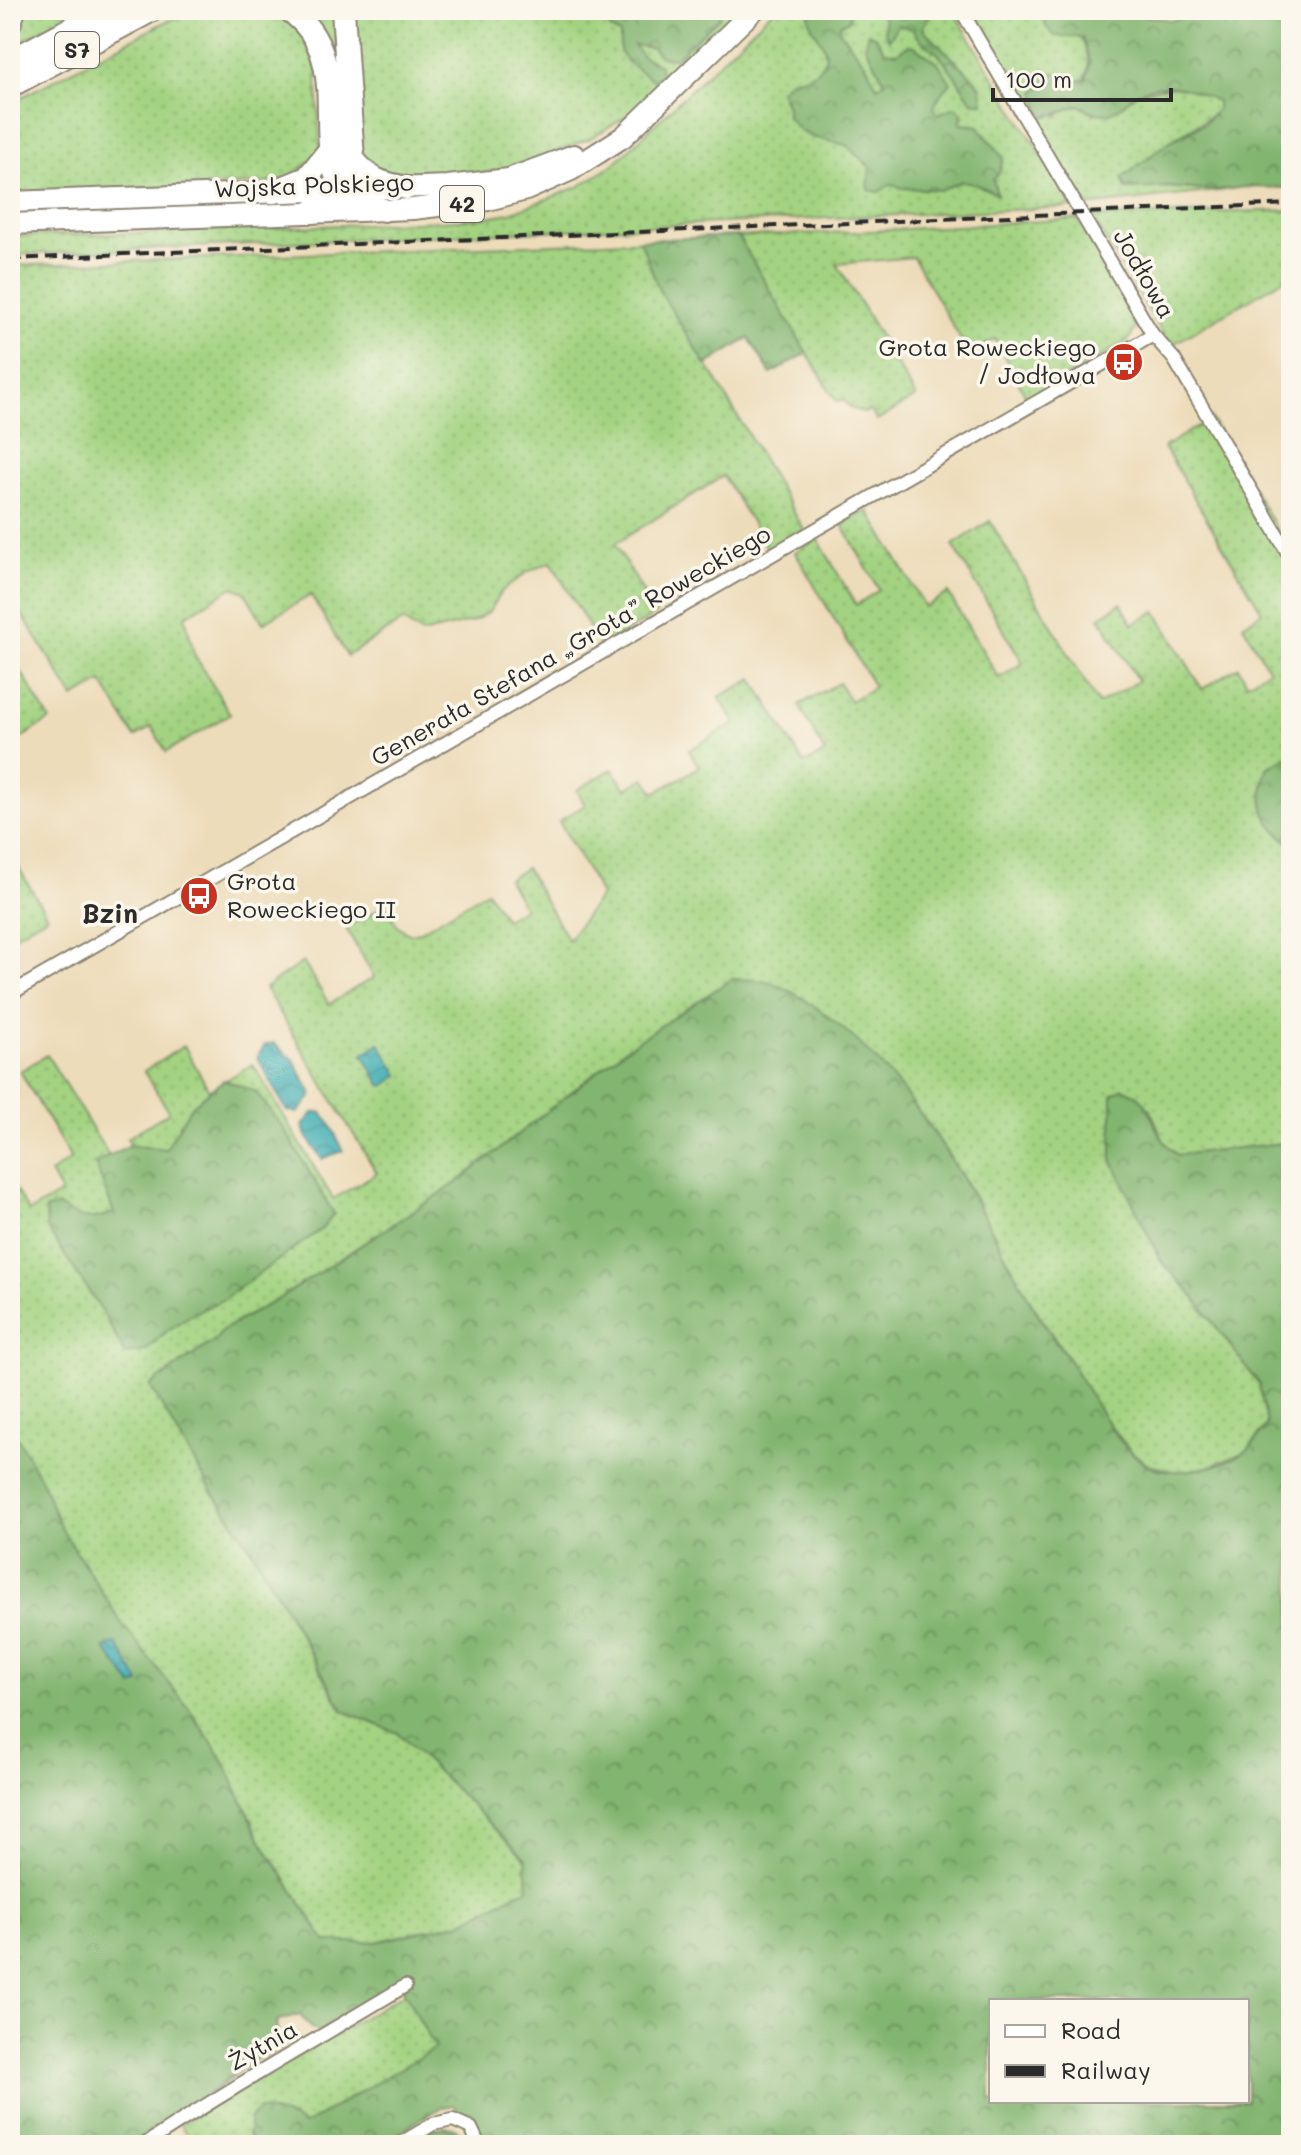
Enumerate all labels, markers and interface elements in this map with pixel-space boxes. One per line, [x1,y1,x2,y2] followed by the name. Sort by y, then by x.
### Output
[55,32,99,68] road number: S7
[993,52,1171,102] scale bar
[1005,63,1072,94] text: 100 m
[213,166,414,203] street label: Wojska Polskiego
[440,186,484,222] road number: 42
[1107,223,1183,323] street label: Jodłowa
[878,331,1096,390] place label: Grota Roweckiego / Jodłowa
[1103,341,1145,383] bus stop icon: Grota Roweckiego / Jodłowa
[365,517,776,772] street label: Generała Stefana „Grota” Roweckiego
[227,865,396,924] place label: Grota Roweckiego II
[178,875,220,917] bus stop icon: Grota Roweckiego II
[82,896,138,930] district label: Bzin
[989,1999,1249,2103] legend
[222,2013,302,2077] street label: Żytnia
[1061,2014,1121,2045] text: Road
[1061,2054,1151,2085] text: Railway

